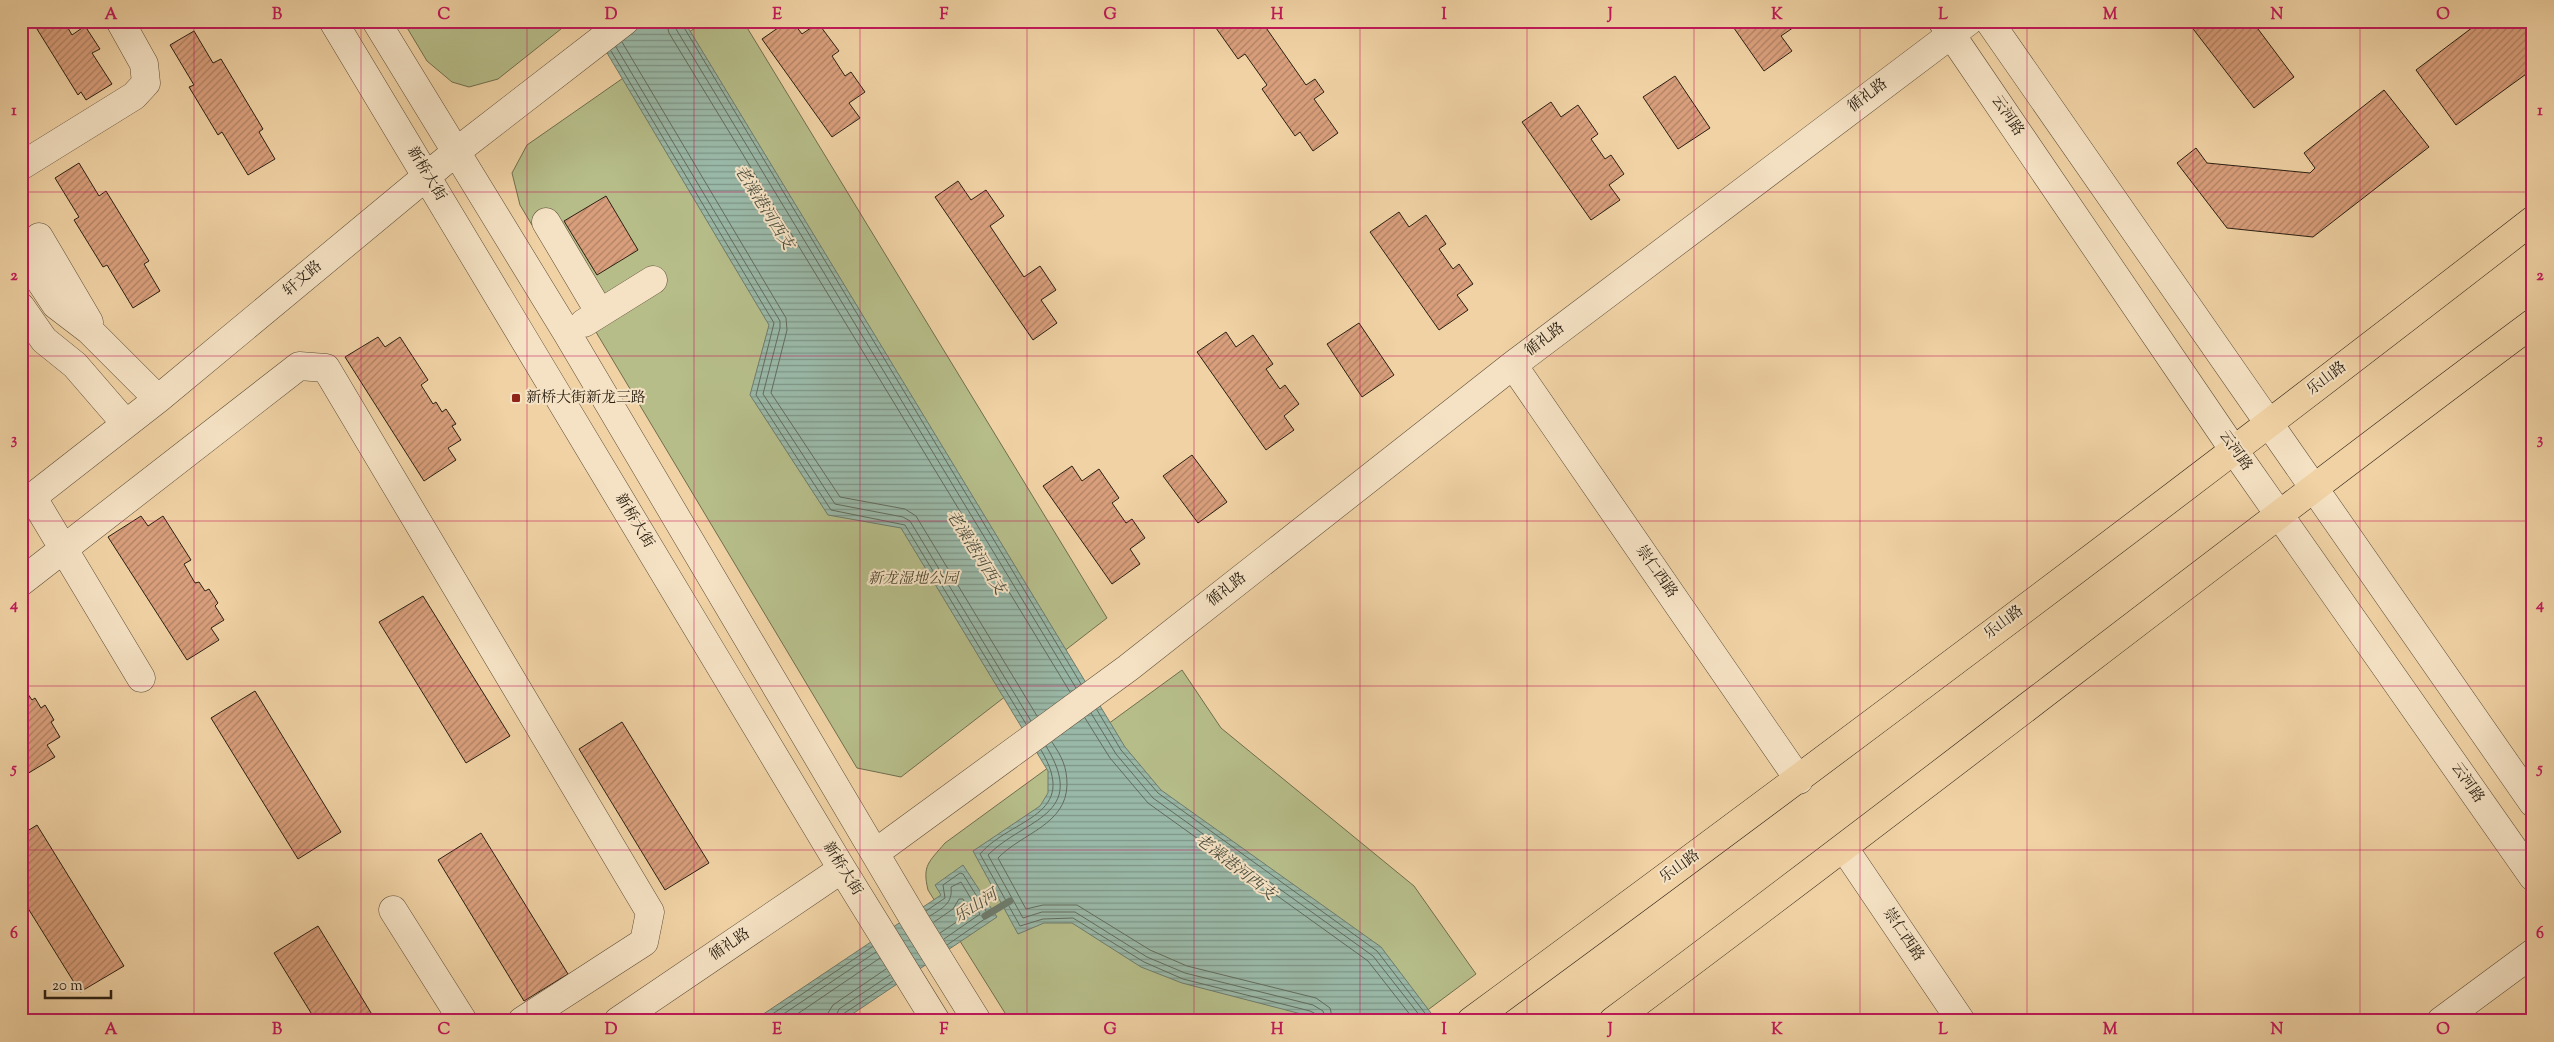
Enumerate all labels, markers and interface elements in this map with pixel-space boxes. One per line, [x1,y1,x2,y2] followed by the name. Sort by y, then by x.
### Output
[105,4,118,27] text: A
[272,4,282,27] text: B
[438,4,451,27] text: C
[605,4,618,27] text: D
[772,4,782,27] text: E
[940,4,949,27] text: F
[1103,4,1117,27] text: G
[1271,4,1284,27] text: H
[1441,4,1447,27] text: I
[1606,4,1613,27] text: J
[1771,4,1783,27] text: K
[1938,4,1948,27] text: L
[2103,4,2118,27] text: M
[2271,4,2284,27] text: N
[2436,4,2450,27] text: O
[1844,74,1892,118] street label: 循礼路
[1986,91,2028,141] street label: 云河路
[11,100,17,123] text: 1
[2537,100,2543,123] text: 1
[402,143,450,205] street label: 新桥大街
[728,161,799,256] water label: 老澡港河西支
[279,256,327,302] street label: 轩文路
[10,265,18,288] text: 2
[2536,265,2544,288] text: 2
[1521,318,1569,362] street label: 循礼路
[2303,357,2351,401] street label: 乐山路
[526,388,646,409] place label: 新桥大街新龙三路
[510,392,522,404] marker: 新桥大街新龙三路
[2213,427,2257,475] street label: 云河路
[11,429,18,452] text: 3
[2537,429,2544,452] text: 3
[610,490,658,552] street label: 新桥大街
[940,506,1011,601] water label: 老澡港河西支
[1630,541,1682,603] street label: 崇仁西路
[1203,568,1251,612] street label: 循礼路
[868,569,960,590] park label: 新龙湿地公园
[9,594,18,617] text: 4
[2535,594,2544,617] text: 4
[1980,601,2028,645] street label: 乐山路
[9,758,17,781] text: 5
[2535,758,2543,781] text: 5
[2445,759,2489,807] street label: 云河路
[1190,829,1281,908] water label: 老澡港河西支
[817,838,867,900] street label: 新桥大街
[1656,845,1704,889] street label: 乐山路
[950,883,1005,929] water label: 乐山河
[1878,904,1928,966] street label: 崇仁西路
[10,923,18,946] text: 6
[2536,923,2544,946] text: 6
[705,924,755,966] street label: 循礼路
[45,967,111,999] scale bar
[52,976,83,997] text: 20 m
[105,1019,118,1042] text: A
[272,1019,282,1042] text: B
[438,1019,451,1042] text: C
[605,1019,618,1042] text: D
[772,1019,782,1042] text: E
[940,1019,949,1042] text: F
[1103,1019,1117,1042] text: G
[1271,1019,1284,1042] text: H
[1441,1019,1447,1042] text: I
[1606,1019,1613,1042] text: J
[1771,1019,1783,1042] text: K
[1938,1019,1948,1042] text: L
[2103,1019,2118,1042] text: M
[2271,1019,2284,1042] text: N
[2436,1019,2450,1042] text: O

